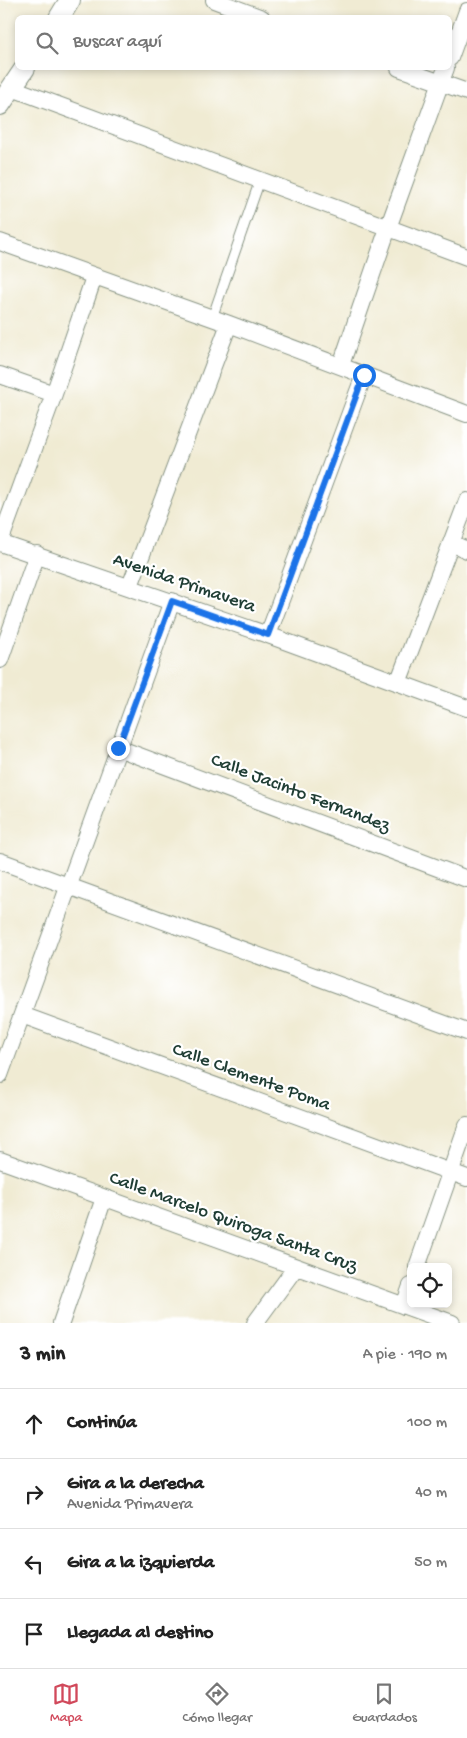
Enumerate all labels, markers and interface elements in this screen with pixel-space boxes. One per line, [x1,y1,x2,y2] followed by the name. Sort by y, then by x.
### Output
[15,15,452,70] search box
[33,29,61,57] icon: search
[73,31,162,54] text: Buscar aquí
[353,364,376,387] route start
[110,549,260,620] street label: Avenida Primavera
[107,737,130,760] route end
[207,749,393,839] street label: Calle Jacinto Fernandez
[169,1039,335,1118] street label: Calle Clemente Poma
[106,1167,361,1279] street label: Calle Marcelo Quiroga Santa Cruz
[407,1263,452,1308] map controls
[407,1263,452,1308] button: locate
[20,1343,65,1368] text: 3 min
[363,1346,447,1365] text: A pie · 190 m
[20,1410,48,1438] icon: ahead
[67,1412,137,1435] text: Continúa
[407,1414,447,1433] text: 100 m
[67,1473,204,1496] text: Gira a la derecha
[20,1480,48,1508] icon: right
[415,1484,447,1503] text: 40 m
[67,1496,193,1515] text: Avenida Primavera
[20,1550,48,1578] icon: left
[67,1552,214,1575] text: Gira a la izquierda
[414,1554,447,1573] text: 50 m
[20,1620,48,1648] icon: arrive
[67,1622,213,1645] text: Llegada al destino
[50,1680,82,1727] tab: Mapa
[182,1680,252,1727] tab: Cómo llegar
[352,1680,417,1727] tab: Guardados

